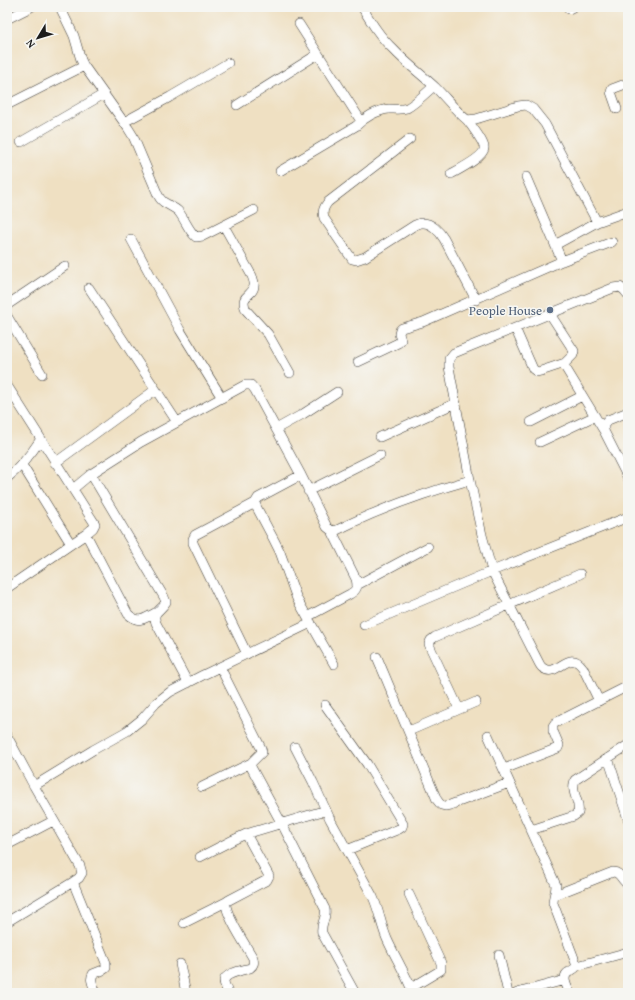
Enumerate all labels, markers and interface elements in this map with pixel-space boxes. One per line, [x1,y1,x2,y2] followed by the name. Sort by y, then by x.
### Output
[18,18,58,58] north arrow
[21,36,39,52] text: N
[469,301,542,320] place label: People House
[545,305,555,315] marker: People House

